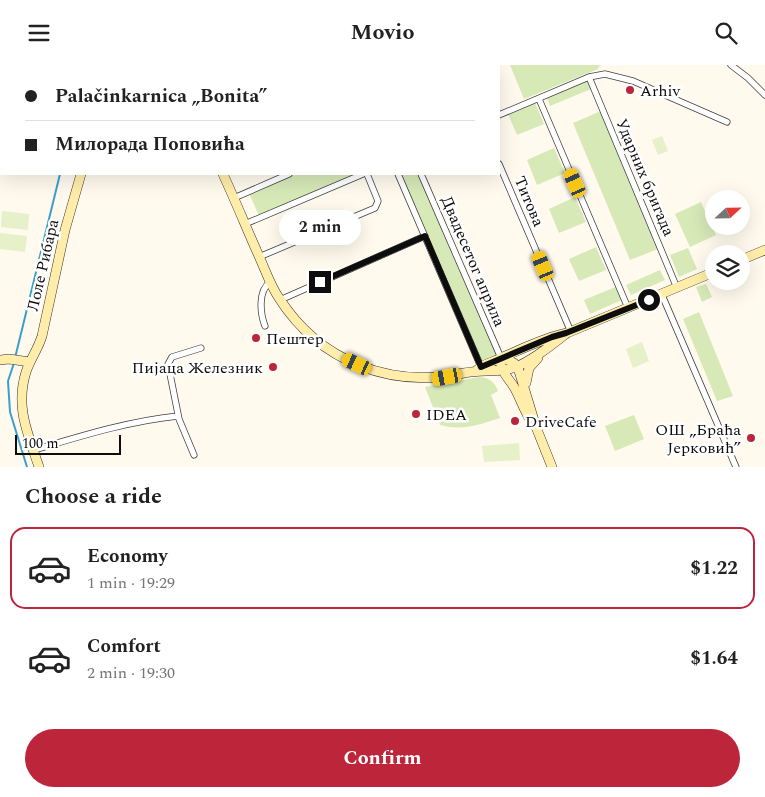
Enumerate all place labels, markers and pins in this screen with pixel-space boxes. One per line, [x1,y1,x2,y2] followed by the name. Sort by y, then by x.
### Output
[640,79,682,103] place label: Arhiv
[624,84,636,96] marker: Arhiv
[266,327,324,351] place label: Пештер
[250,332,262,344] marker: Пештер
[132,356,263,380] place label: Пијаца Железник
[267,361,279,373] marker: Пијаца Железник
[426,403,467,427] place label: IDEA
[410,408,422,420] marker: IDEA
[525,410,597,434] place label: DriveCafe
[509,415,521,427] marker: DriveCafe
[655,418,741,460] place label: ОШ „Браћа Јерковић”
[745,432,757,444] marker: ОШ „Браћа Јерковић”

